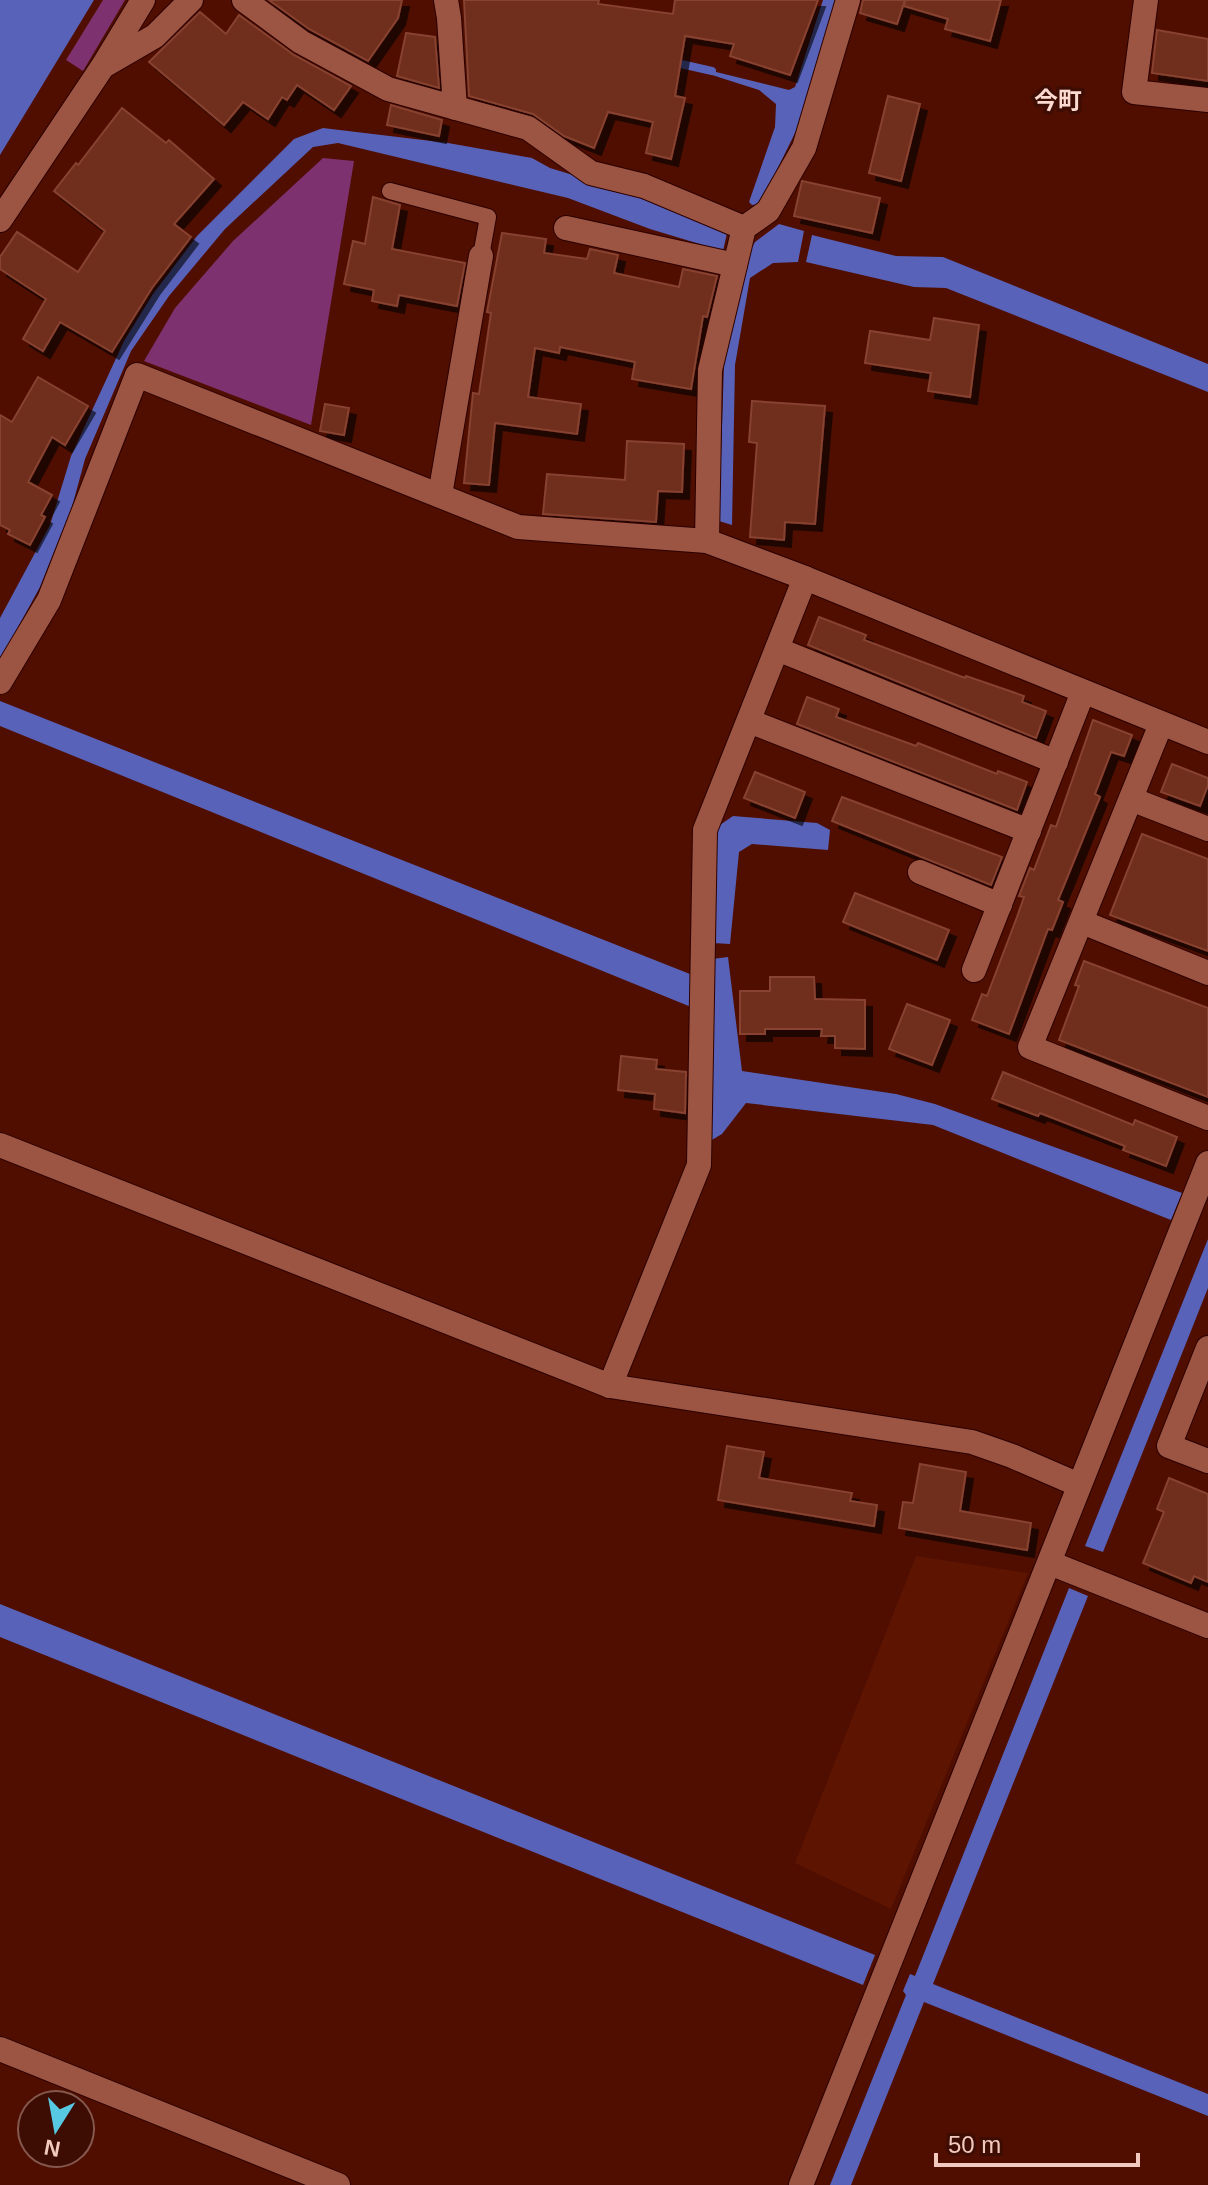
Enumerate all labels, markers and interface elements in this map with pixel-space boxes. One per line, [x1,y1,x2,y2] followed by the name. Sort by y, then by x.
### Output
[1034,87,1082,114] district label: 今町
[16,2089,96,2169] north arrow
[936,2117,1138,2167] scale bar
[948,2131,1001,2158] text: 50 m
[42,2134,62,2162] text: N

